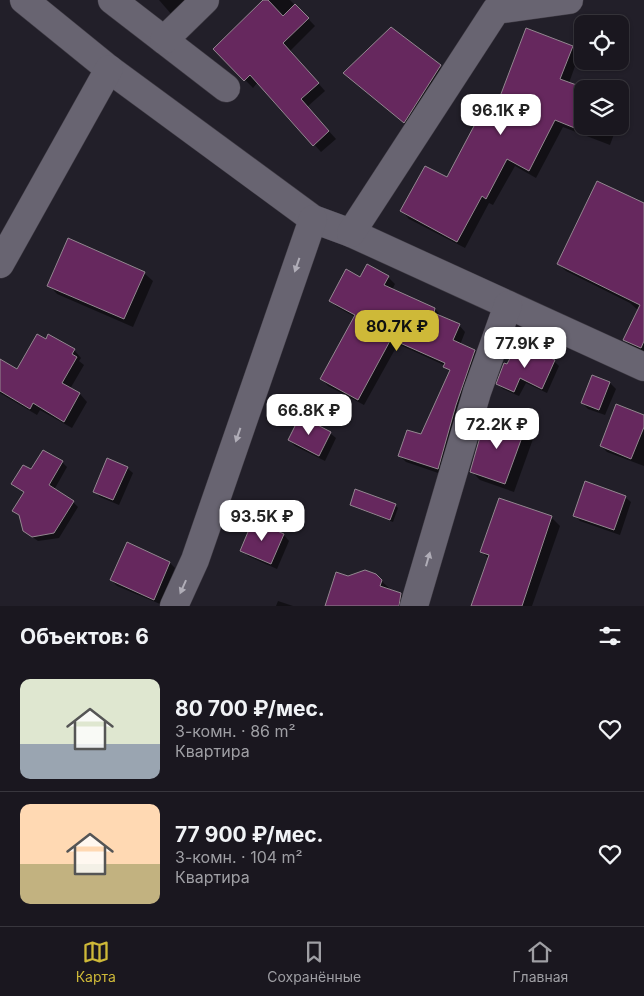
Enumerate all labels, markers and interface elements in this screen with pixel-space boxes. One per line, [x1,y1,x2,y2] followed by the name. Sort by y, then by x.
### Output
[574,15,629,135] map controls
[574,15,629,70] button: locate
[574,80,629,135] button: layers
[455,94,547,136] pin: 96.1K ₽
[472,100,530,120] text: 96.1K ₽
[293,257,300,272] one-way arrow
[351,310,443,352] pin: 80.7K ₽
[366,316,428,336] text: 80.7K ₽
[479,326,571,369] pin: 77.9K ₽
[495,333,555,353] text: 77.9K ₽
[263,394,355,436] pin: 66.8K ₽
[278,400,340,420] text: 66.8K ₽
[451,408,543,450] pin: 72.2K ₽
[466,414,528,434] text: 72.2K ₽
[234,428,242,443] one-way arrow
[216,500,308,542] pin: 93.5K ₽
[230,506,294,526] text: 93.5K ₽
[425,552,433,567] one-way arrow
[178,580,187,595] one-way arrow
[596,622,624,650] icon: filters
[20,624,149,649] text: Объектов: 6
[175,696,325,721] text: 80 700 ₽/мес.
[60,699,120,759] icon: home
[596,715,624,743] icon: heart
[175,721,296,741] text: 3-комн. · 86 m²
[175,741,250,761] text: Квартира
[175,822,324,847] text: 77 900 ₽/мес.
[60,824,120,884] icon: home
[596,840,624,868] icon: heart
[175,847,303,867] text: 3-комн. · 104 m²
[175,867,250,887] text: Квартира
[76,938,116,985] tab: Карта
[267,938,361,985] tab: Сохранённые
[513,938,568,985] tab: Главная

